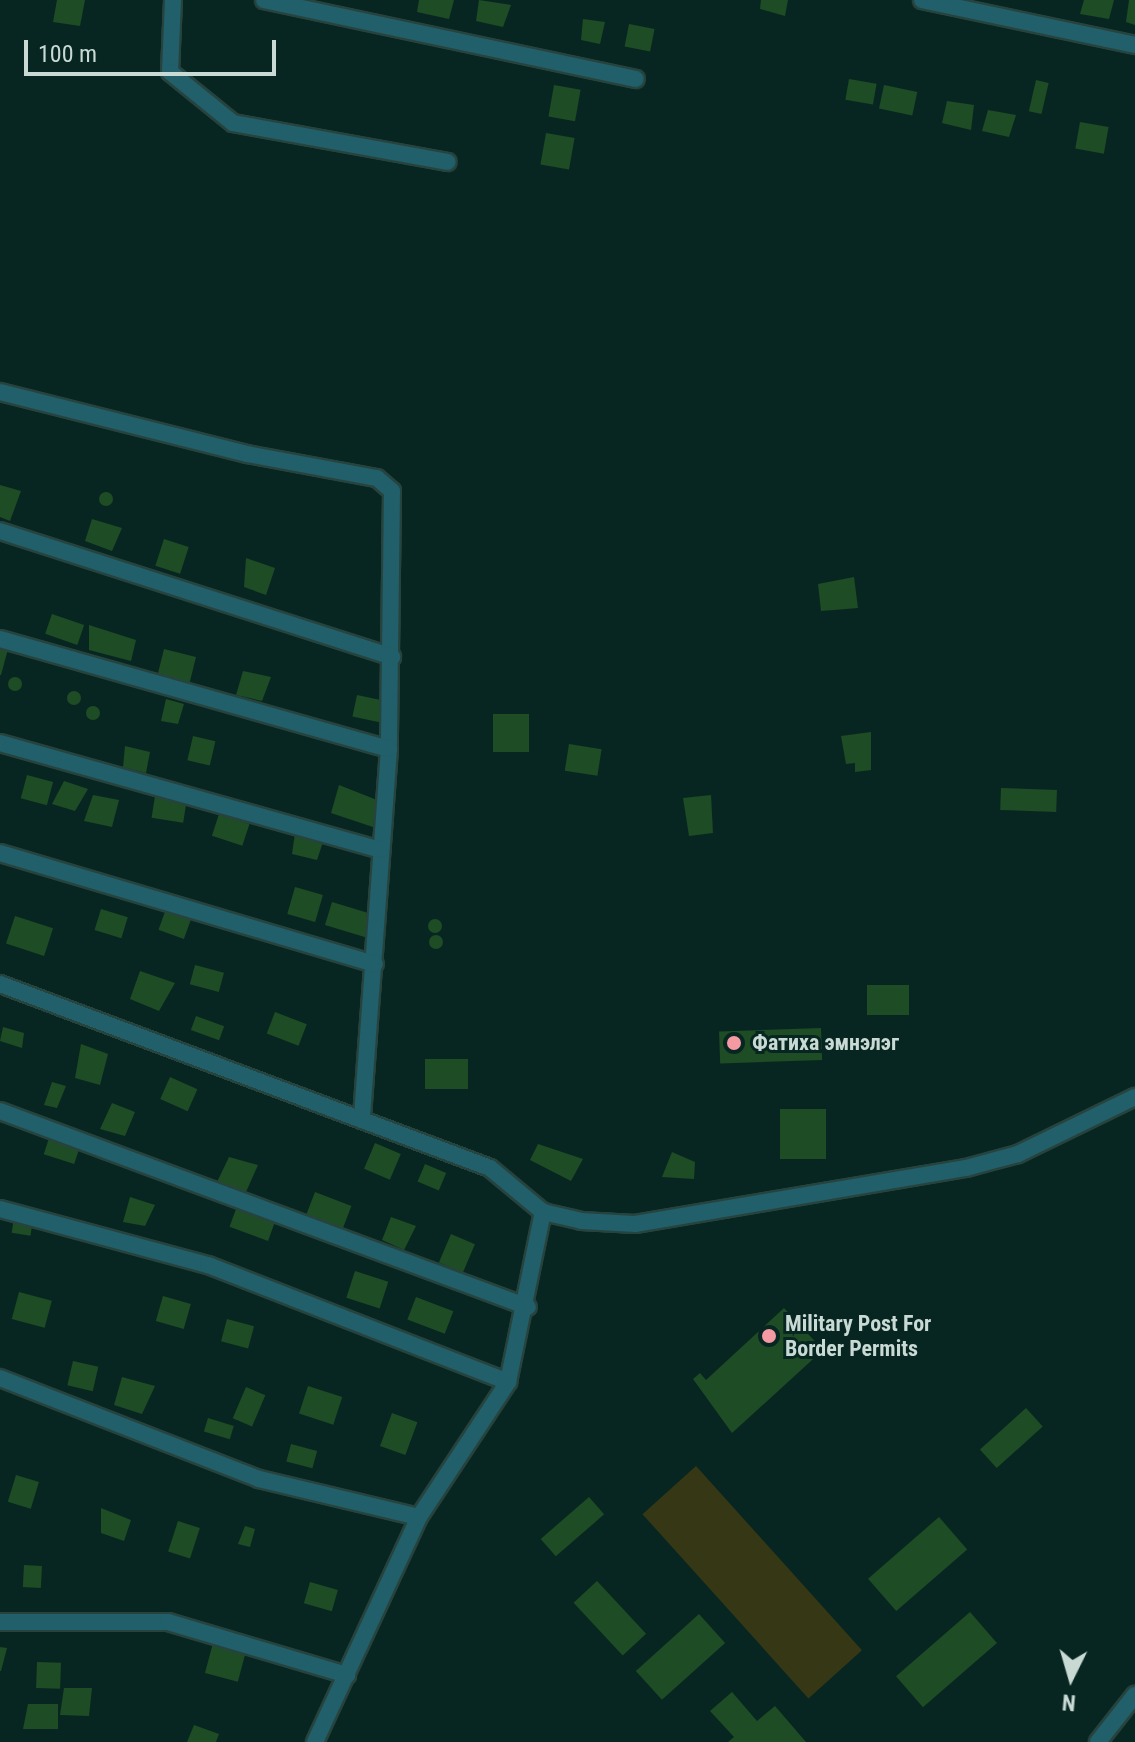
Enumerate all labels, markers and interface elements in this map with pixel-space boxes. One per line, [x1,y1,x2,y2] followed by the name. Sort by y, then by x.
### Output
[28,24,280,74] scale bar
[38,40,97,68] text: 100 m
[752,1030,899,1056] place label: Фатиха эмнэлэг
[723,1032,745,1054] marker: Фатиха эмнэлэг
[785,1310,931,1362] place label: Military Post For Border Permits
[760,1327,778,1345] marker: Military Post For Border Permits
[1031,1638,1111,1718] north arrow
[1061,1689,1077,1715] text: N

